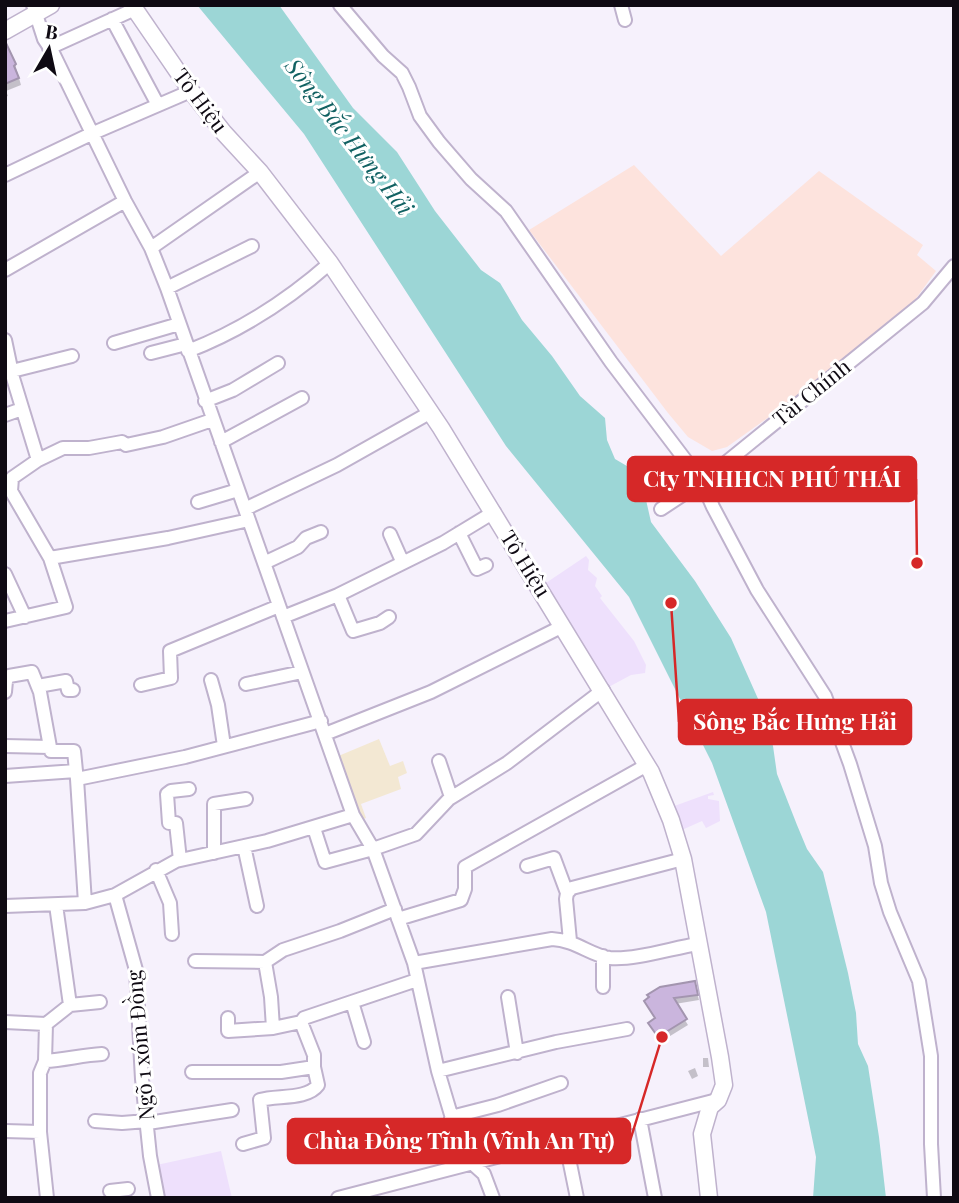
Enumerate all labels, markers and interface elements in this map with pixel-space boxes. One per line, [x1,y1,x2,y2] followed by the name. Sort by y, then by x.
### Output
[14,14,84,84] north arrow
[43,17,60,45] text: B
[278,50,422,222] water label: Sông Bắc Hưng Hải
[168,62,235,138] street label: Tô Hiệu
[766,351,856,431] street label: Tài Chính
[628,457,916,501] callout: Cty TNHHCN PHÚ THÁI
[643,462,901,493] text: Cty TNHHCN PHÚ THÁI
[495,524,558,602] street label: Tô Hiệu
[679,700,911,744] callout: Sông Bắc Hưng Hải
[693,705,897,736] text: Sông Bắc Hưng Hải
[118,969,160,1122] street label: Ngõ 1 xóm Đồng
[288,1119,630,1163] callout: Chùa Đồng Tĩnh (Vĩnh An Tự)
[303,1124,615,1155] text: Chùa Đồng Tĩnh (Vĩnh An Tự)

